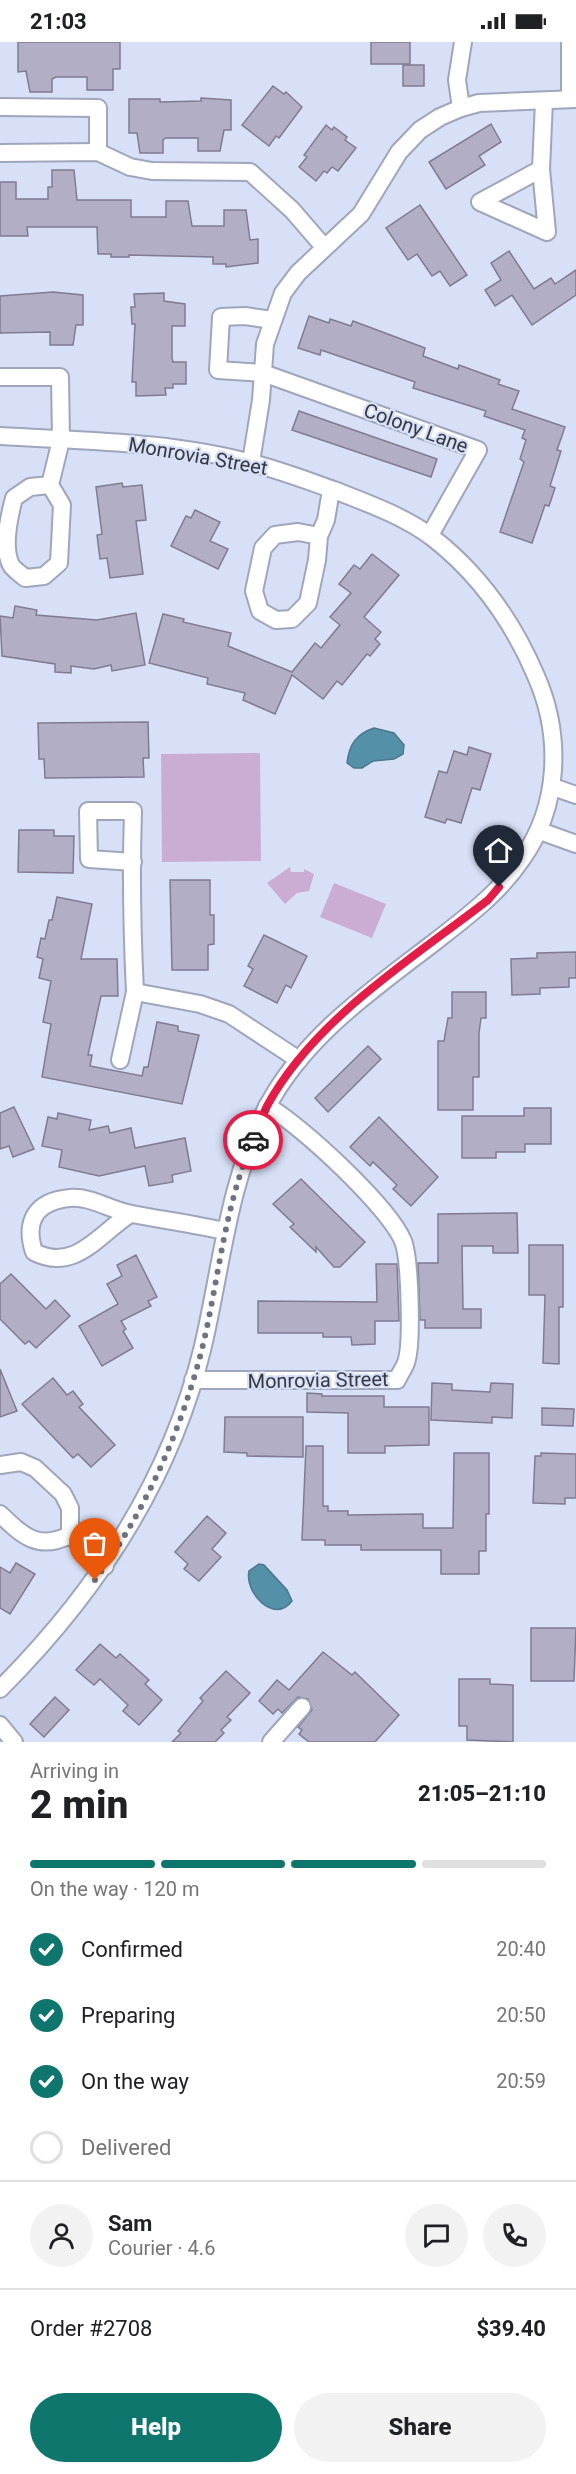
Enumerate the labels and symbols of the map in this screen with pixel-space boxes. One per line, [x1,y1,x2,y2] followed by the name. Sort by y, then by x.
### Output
[360,398,472,458] street label: Colony Lane
[127,432,269,480] street label: Monrovia Street
[473,825,524,887] pin
[223,1110,283,1170] courier
[247,1367,389,1393] street label: Monrovia Street
[69,1518,120,1580] pin

